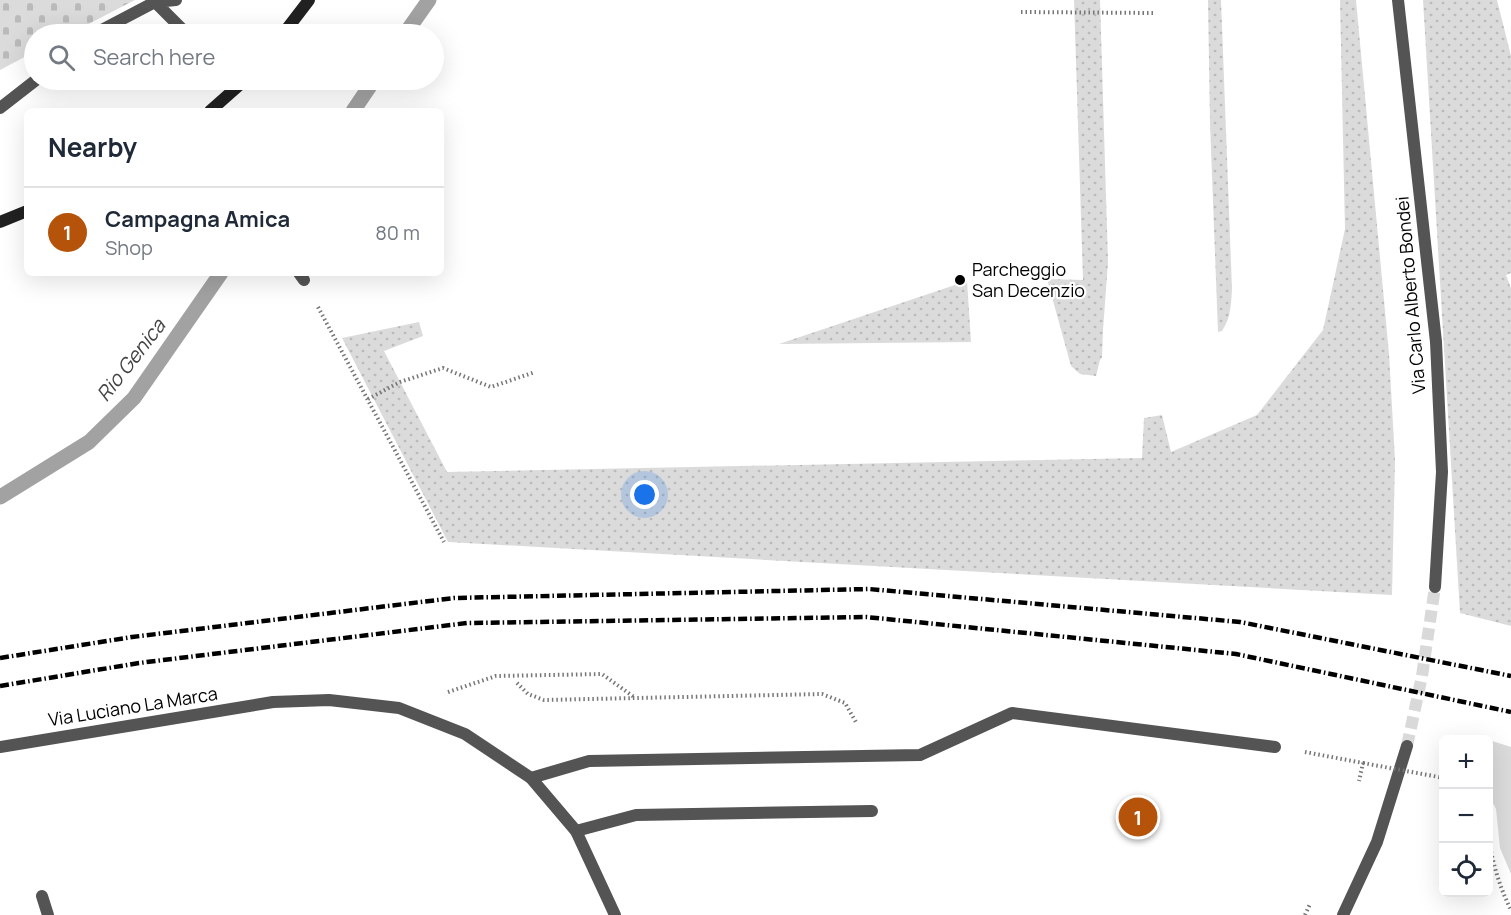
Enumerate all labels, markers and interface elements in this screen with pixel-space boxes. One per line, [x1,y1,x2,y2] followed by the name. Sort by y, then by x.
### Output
[24,24,444,90] search box
[45,41,78,74] icon: search
[93,42,215,72] text: Search here
[48,129,137,165] text: Nearby
[1389,195,1431,395] street label: Via Carlo Alberto Bondei
[105,204,290,234] text: Campagna Amica
[63,219,72,246] text: 1
[375,219,420,246] text: 80 m
[105,234,153,261] text: Shop
[972,257,1085,302] place label: Parcheggio San Decenzio
[953,273,967,287] marker: Parcheggio San Decenzio
[90,312,172,406] water label: Rio Genica
[630,480,659,509] your location
[46,681,219,731] street label: Via Luciano La Marca
[1439,735,1493,897] map controls
[1439,735,1493,789] button: +
[1439,789,1493,843] button: −
[1118,794,1158,840] pin: 1
[1439,843,1493,897] button: locate

